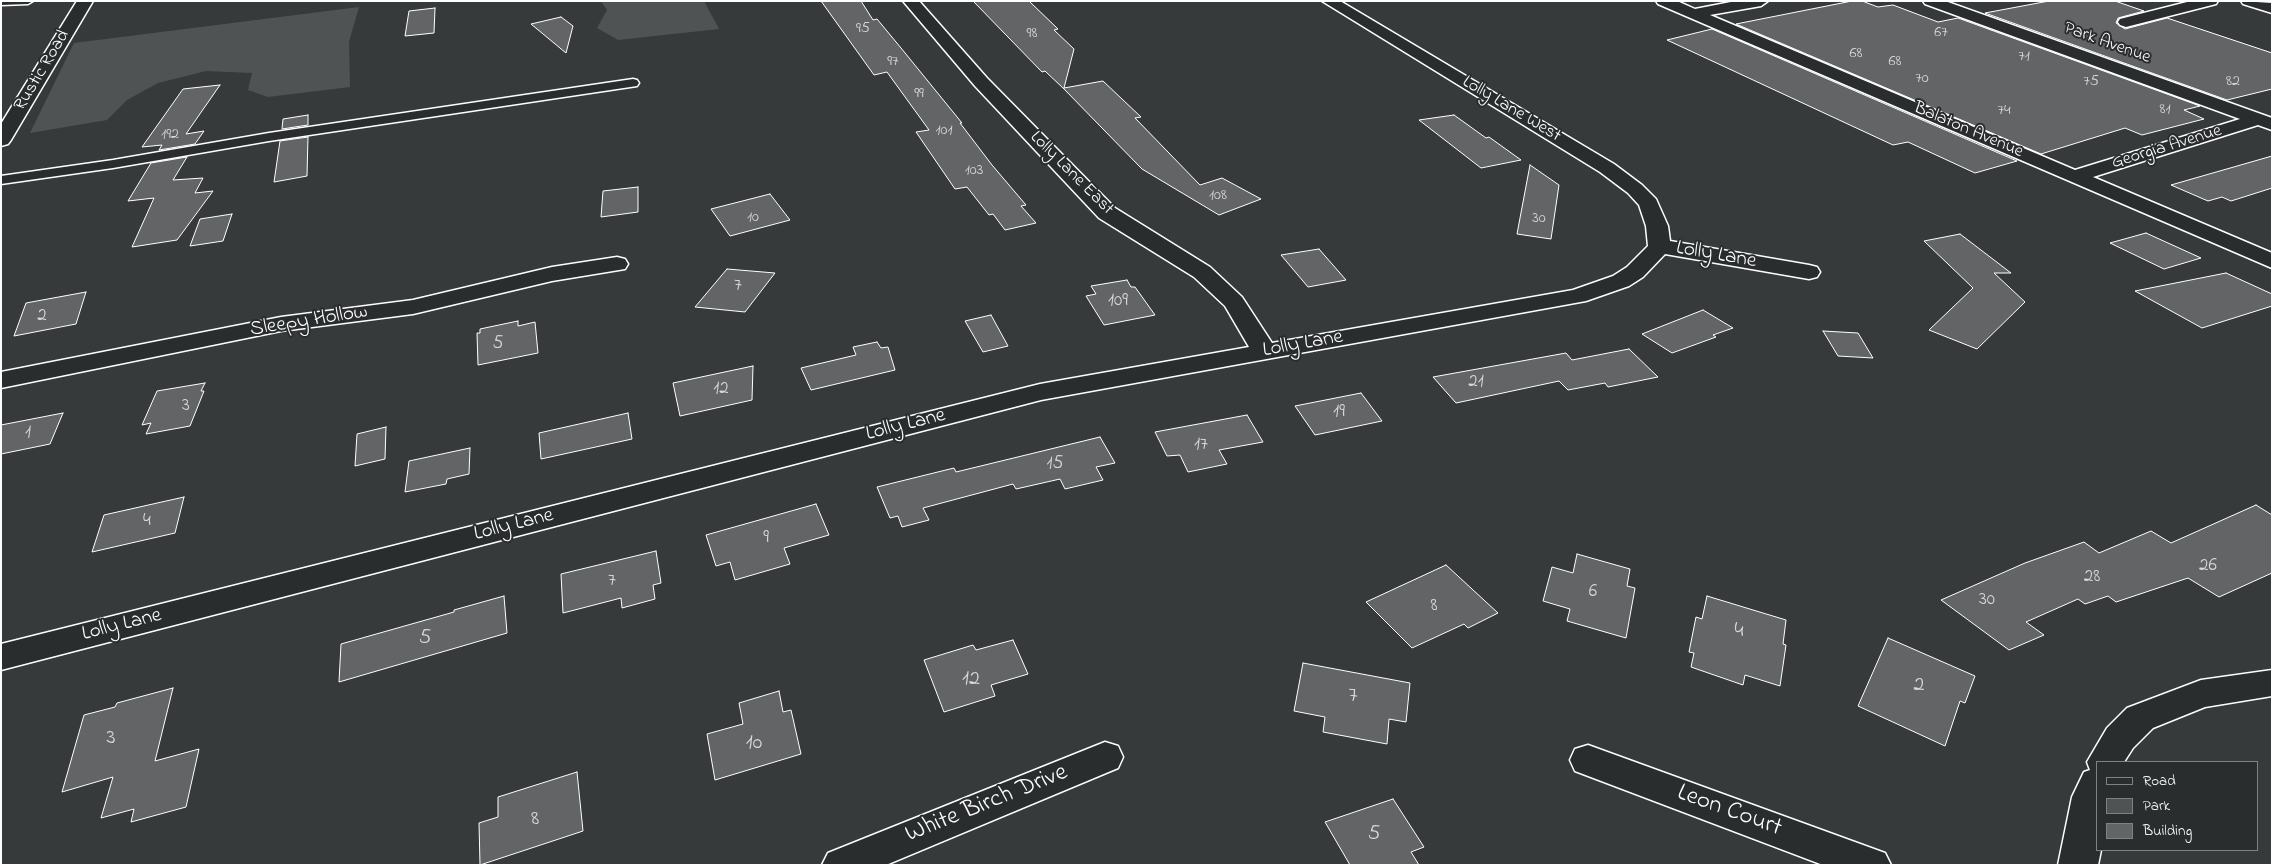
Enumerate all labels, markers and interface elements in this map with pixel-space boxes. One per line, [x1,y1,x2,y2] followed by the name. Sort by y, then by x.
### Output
[2061,18,2153,70] street label: Park Avenue
[856,19,870,39] house number: 95
[1934,23,1948,43] house number: 67
[1027,24,1037,44] house number: 98
[10,27,76,115] street label: Rustic Road
[1849,44,1863,64] house number: 68
[2018,47,2030,67] house number: 71
[887,52,899,72] house number: 97
[1888,52,1902,72] house number: 68
[1915,69,1929,89] house number: 70
[1458,72,1564,148] street label: Lolly Lane West
[2083,72,2099,92] house number: 75
[2226,72,2240,92] house number: 82
[914,84,924,104] house number: 99
[1910,98,2026,164] street label: Balaton Avenue
[2159,100,2171,120] house number: 81
[1997,101,2011,121] house number: 74
[935,121,953,141] house number: 101
[2109,121,2225,175] street label: Georgia Avenue
[161,125,179,145] house number: 192
[1025,128,1117,220] street label: Lolly Lane East
[965,161,983,181] house number: 103
[1209,186,1227,206] house number: 108
[747,208,759,228] house number: 10
[1532,209,1546,229] house number: 30
[1674,237,1758,275] street label: Lolly Lane
[734,276,742,298] house number: 7
[1108,291,1128,313] house number: 109
[249,300,369,344] street label: Sleepy Hollow
[37,306,47,328] house number: 2
[1261,326,1345,364] street label: Lolly Lane
[493,334,503,356] house number: 5
[1468,372,1484,394] house number: 21
[713,379,729,401] house number: 12
[182,396,190,418] house number: 3
[1333,402,1345,424] house number: 19
[864,404,948,448] street label: Lolly Lane
[25,423,31,445] house number: 1
[1194,435,1208,457] house number: 17
[1047,454,1063,476] house number: 15
[472,504,556,548] street label: Lolly Lane
[143,511,151,533] house number: 4
[763,528,769,550] house number: 9
[2199,556,2217,578] house number: 26
[2084,567,2100,589] house number: 28
[608,571,616,593] house number: 7
[1589,582,1597,604] house number: 6
[1979,590,1995,612] house number: 30
[1430,596,1438,618] house number: 8
[80,604,164,648] street label: Lolly Lane
[1734,619,1744,645] house number: 4
[419,626,431,652] house number: 5
[962,667,980,693] house number: 12
[1914,673,1924,699] house number: 2
[1348,684,1358,710] house number: 7
[106,726,116,752] house number: 3
[746,731,762,757] house number: 10
[902,759,1072,851] street label: White Birch Drive
[2096,761,2258,851] legend
[2143,770,2176,792] text: Road
[1673,779,1785,845] street label: Leon Court
[2143,795,2170,817] text: Park
[531,807,539,833] house number: 8
[2143,820,2192,842] text: Building
[1368,822,1380,848] house number: 5

